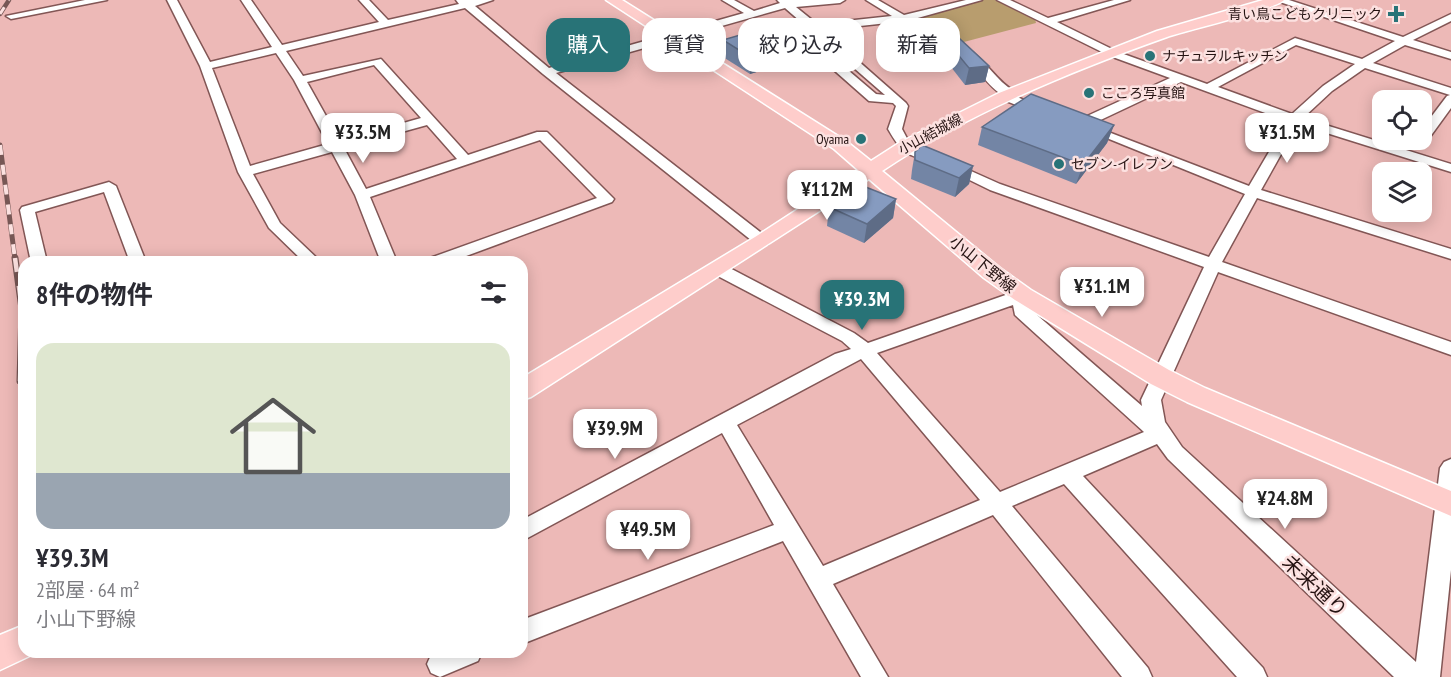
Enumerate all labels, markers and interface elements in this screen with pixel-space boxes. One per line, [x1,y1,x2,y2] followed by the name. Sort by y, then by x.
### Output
[1228,5,1382,23] place label: 青い鳥こどもクリニック
[1387,5,1405,23] marker: 青い鳥こどもクリニック
[546,18,630,72] chip: 購入
[642,18,726,72] chip: 賃貸
[738,18,864,72] chip: 絞り込み
[876,18,960,72] chip: 新着
[1162,47,1288,65] place label: ナチュラルキッチン
[1143,49,1157,63] marker: ナチュラルキッチン
[1101,84,1185,102] place label: こころ写真館
[1082,86,1096,100] marker: こころ写真館
[1372,90,1432,222] map controls
[1372,90,1432,150] button: locate
[895,110,965,158] street label: 小山結城線
[314,113,412,164] pin: ¥33.5M
[1238,113,1336,164] pin: ¥31.5M
[335,119,391,145] text: ¥33.5M
[1259,119,1315,145] text: ¥31.5M
[816,130,849,148] place label: Oyama
[854,132,868,146] marker: Oyama
[1071,155,1173,173] place label: セブン-イレブン
[1052,157,1066,171] marker: セブン-イレブン
[1372,162,1432,222] button: layers
[785,170,869,221] pin: ¥112M
[801,176,853,202] text: ¥112M
[946,231,1020,297] street label: 小山下野線
[1053,267,1151,318] pin: ¥31.1M
[1074,273,1130,299] text: ¥31.1M
[477,276,510,309] icon: filters
[36,278,152,311] text: 8件の物件
[813,280,911,331] pin: ¥39.3M
[834,286,890,312] text: ¥39.3M
[219,382,327,490] icon: home
[566,409,664,460] pin: ¥39.9M
[587,415,643,441] text: ¥39.9M
[1236,479,1334,530] pin: ¥24.8M
[1257,485,1313,511] text: ¥24.8M
[599,510,697,561] pin: ¥49.5M
[620,516,676,542] text: ¥49.5M
[36,541,109,574] text: ¥39.3M
[1277,549,1353,623] street label: 未来通り
[36,577,140,603] text: 2部屋 · 64 m²
[36,606,136,632] text: 小山下野線

